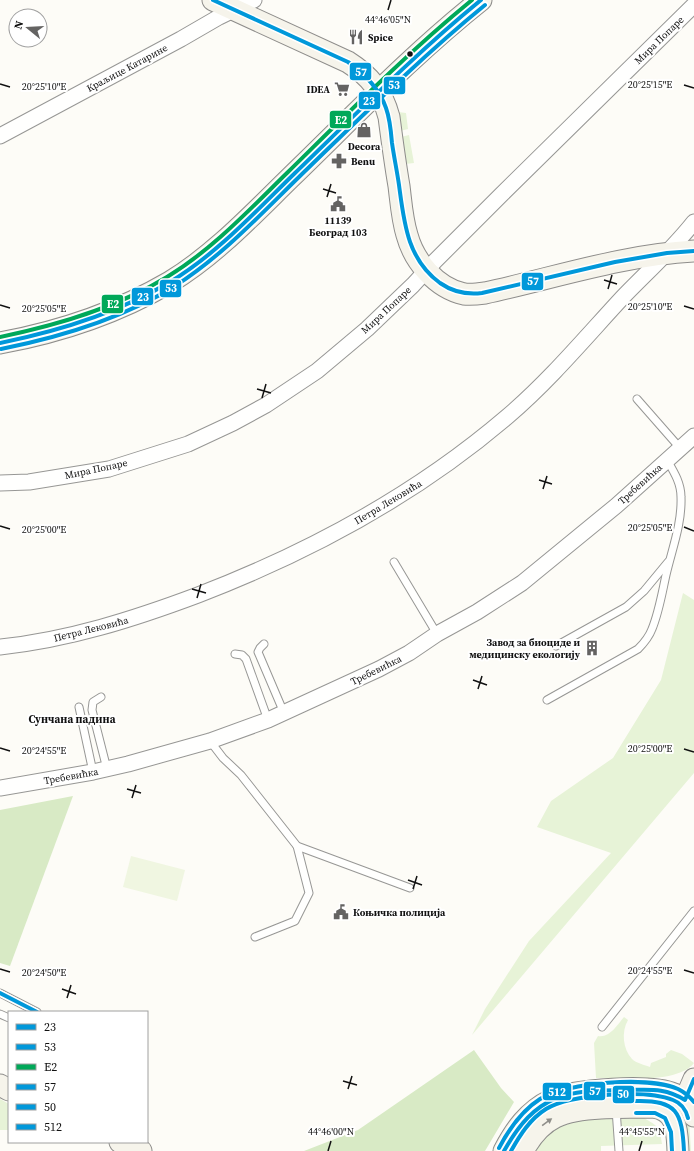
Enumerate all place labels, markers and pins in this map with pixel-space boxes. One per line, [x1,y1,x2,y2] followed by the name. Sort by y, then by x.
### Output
[347,28,365,46] restaurant icon: Spice
[368,31,393,44] place label: Spice
[405,49,415,59] unlabelled marker
[333,80,351,98] supermarket icon: IDEA
[307,83,330,96] place label: IDEA
[355,121,373,139] shop icon: Decora
[348,140,381,153] place label: Decora
[330,152,348,170] pharmacy icon: Benu
[351,155,375,168] place label: Benu
[329,195,347,213] public building icon: 11139 Београд 103
[309,214,367,239] place label: 11139 Београд 103
[469,636,581,661] place label: Завод за биоциде и медицинску екологију
[583,639,601,657] building icon: Завод за биоциде и медицинску екологију
[332,903,350,921] public building icon: Коњичка полиција
[353,906,446,919] place label: Коњичка полиција

